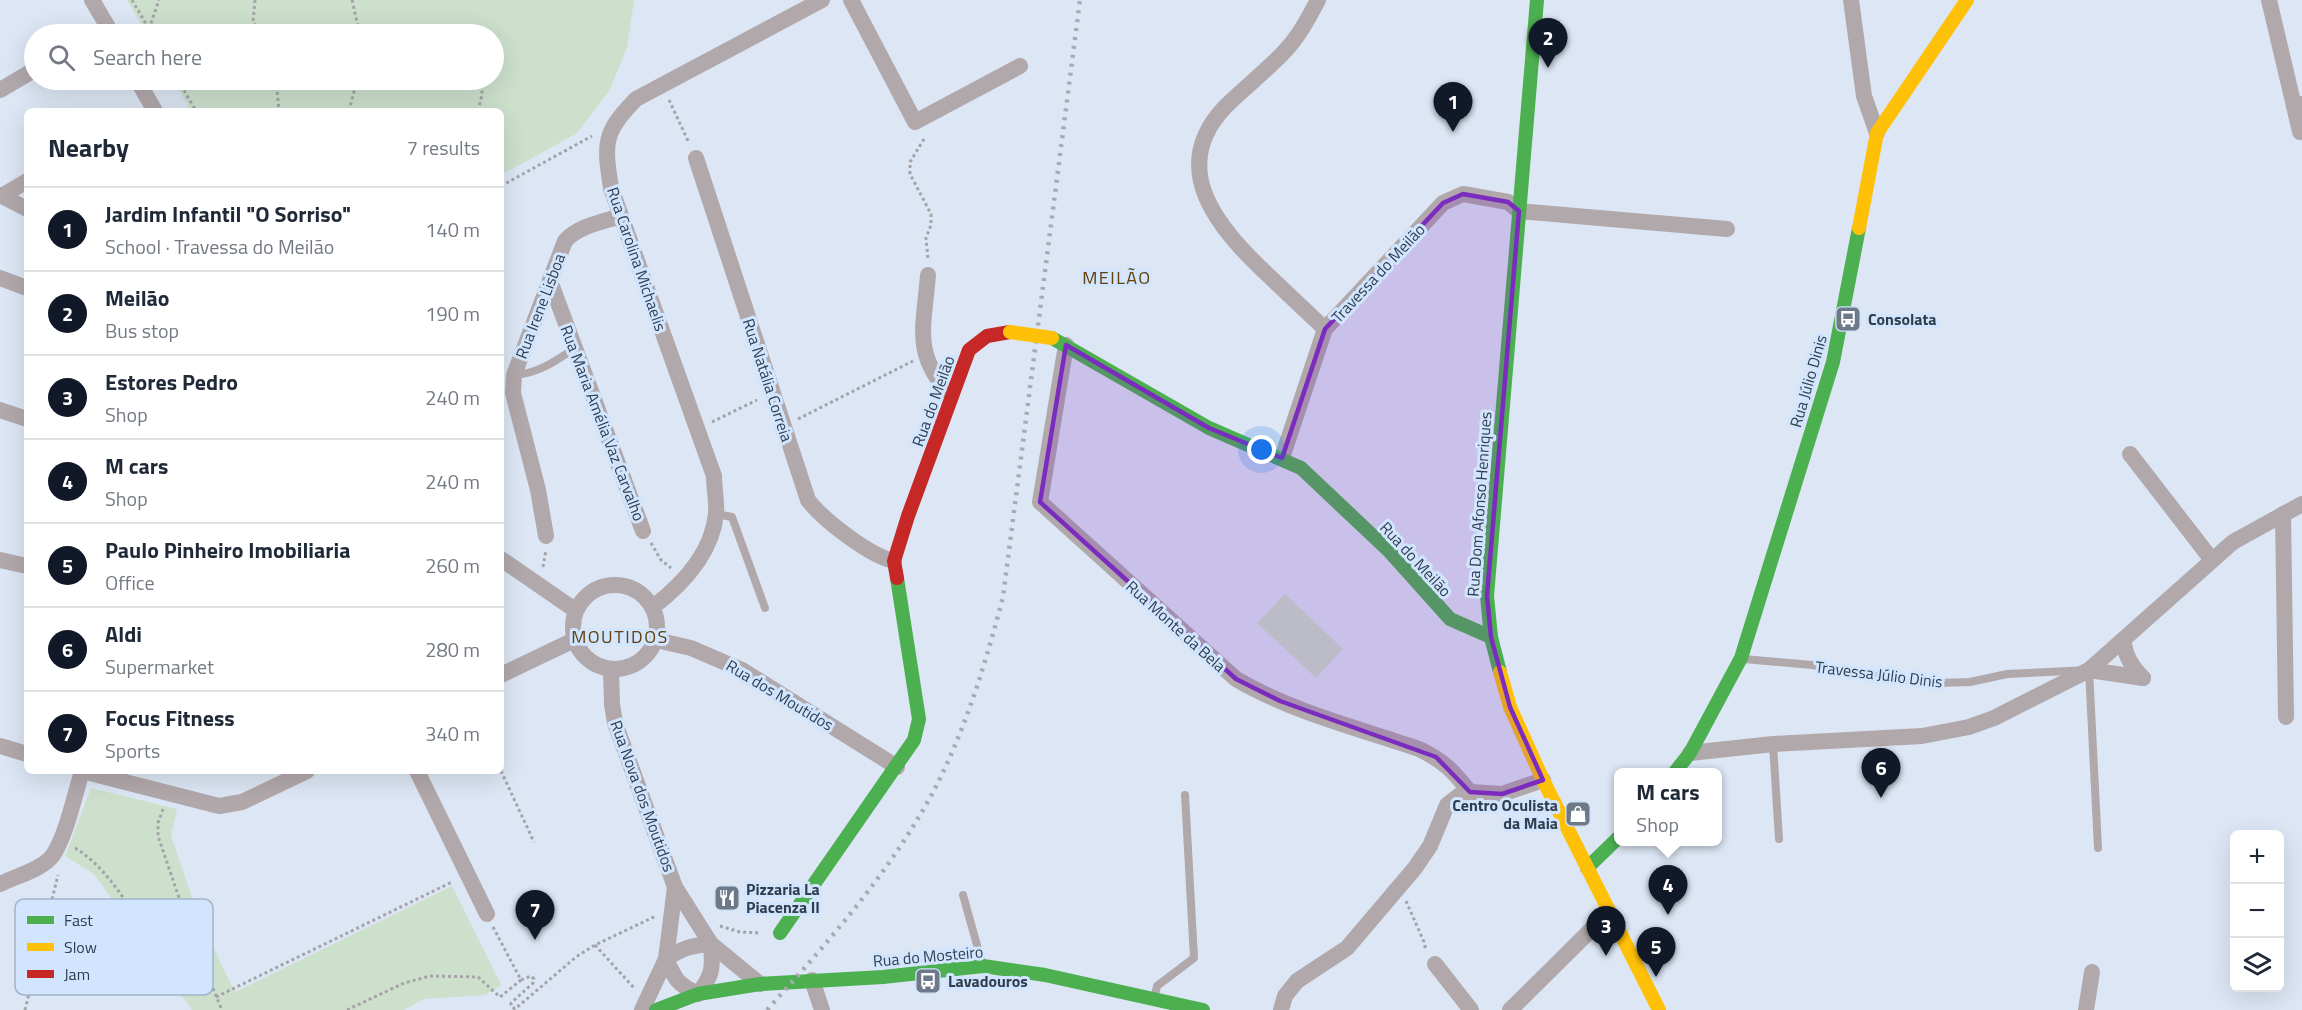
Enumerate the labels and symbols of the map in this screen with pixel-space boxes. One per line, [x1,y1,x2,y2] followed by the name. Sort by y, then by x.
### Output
[1528,19,1568,68] pin: 2
[1434,82,1472,132] pin: 1
[601,184,673,334] street label: Rua Carolina Michaelis
[1326,218,1430,328] street label: Travessa do Meilão
[509,250,571,362] street label: Rua Irene Lisboa
[1082,264,1152,291] district label: MEILÃO
[1833,304,1863,334] bus stop icon: Consolata
[1868,307,1936,331] place label: Consolata
[737,315,799,445] street label: Rua Natália Correia
[555,322,651,524] street label: Rua Maria Amélia Vaz Carvalho
[1783,332,1833,430] street label: Rua Júlio Dinis
[905,352,961,450] street label: Rua do Meilão
[1461,411,1497,597] street label: Rua Dom Afonso Henriques
[1247,435,1276,464] your location
[1375,516,1457,602] street label: Rua do Meilão
[1121,575,1231,677] street label: Rua Monte da Bela
[571,623,669,650] district label: MOUTIDOS
[722,653,838,737] street label: Rua dos Moutidos
[1814,654,1944,694] street label: Travessa Júlio Dinis
[604,717,682,875] street label: Rua Nova dos Moutidos
[1862,748,1900,798] pin: 6
[1452,793,1558,835] place label: Centro Oculista da Maia
[1563,799,1593,829] shop icon: Centro Oculista da Maia
[1648,866,1688,915] pin: 4
[746,877,820,919] place label: Pizzaria La Piacenza II
[712,883,742,913] restaurant icon: Pizzaria La Piacenza II
[516,890,554,940] pin: 7
[15,899,213,995] legend
[1586,906,1626,956] pin: 3
[64,908,93,932] text: Fast
[1636,928,1676,977] pin: 5
[64,935,97,959] text: Slow
[872,939,984,973] street label: Rua do Mosteiro
[64,962,90,986] text: Jam
[913,966,943,996] bus stop icon: Lavadouros
[948,969,1028,993] place label: Lavadouros

